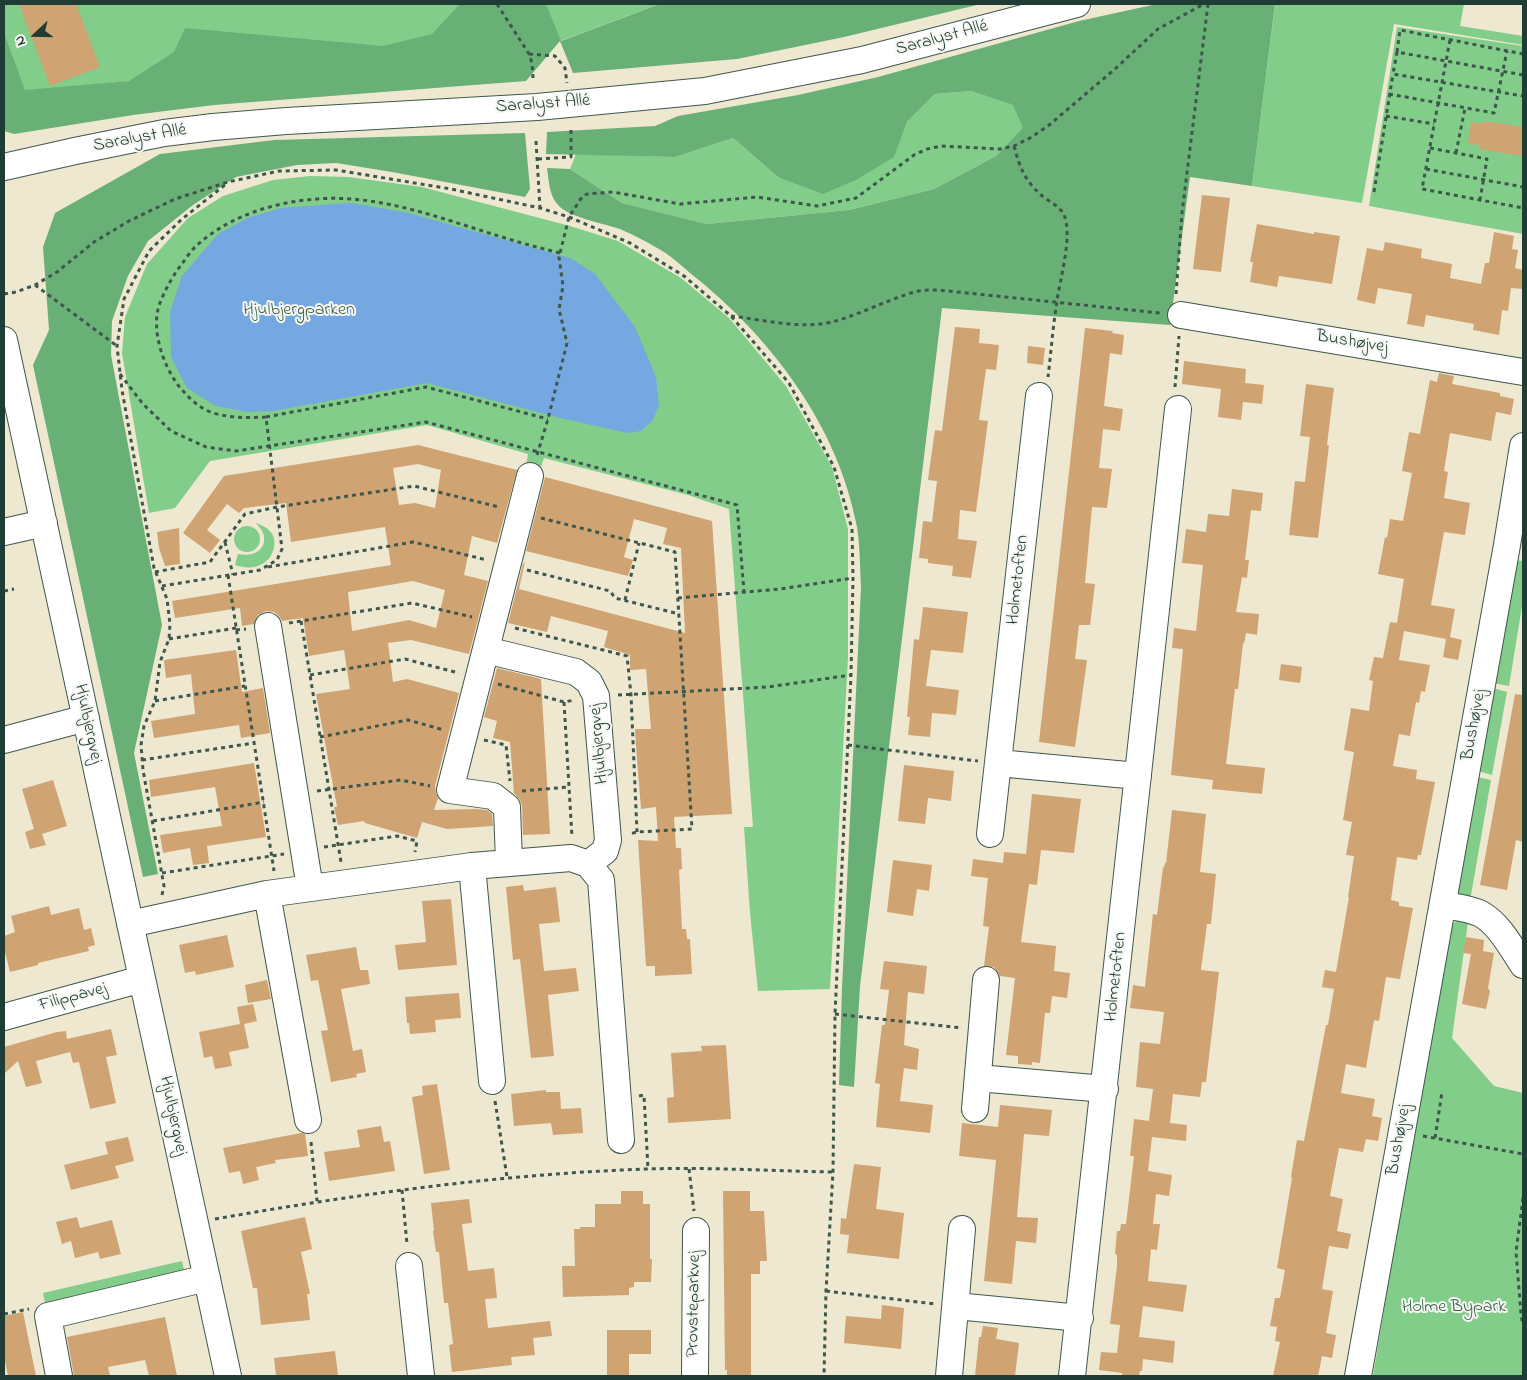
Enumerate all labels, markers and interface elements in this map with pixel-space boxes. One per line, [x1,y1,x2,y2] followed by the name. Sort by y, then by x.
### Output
[10,10,60,60] north arrow
[894,16,990,62] street label: Saralyst Allé
[9,32,32,49] text: N
[495,91,591,119] street label: Saralyst Allé
[92,120,188,158] street label: Saralyst Allé
[243,300,355,322] park label: Hjulbjergparken
[1315,327,1389,359] street label: Bushøjvej
[1004,534,1034,626] street label: Holmetoften
[68,682,106,766] street label: Hjulbjergvej
[1458,688,1492,762] street label: Bushøjvej
[586,703,614,785] street label: Hjulbjergvej
[1102,931,1132,1023] street label: Holmetoften
[37,979,109,1017] street label: Filippavej
[153,1074,191,1158] street label: Hjulbjergvej
[1383,1103,1417,1177] street label: Bushøjvej
[683,1251,707,1357] street label: Provsteparkvej
[1402,1297,1506,1319] park label: Holme Bypark

